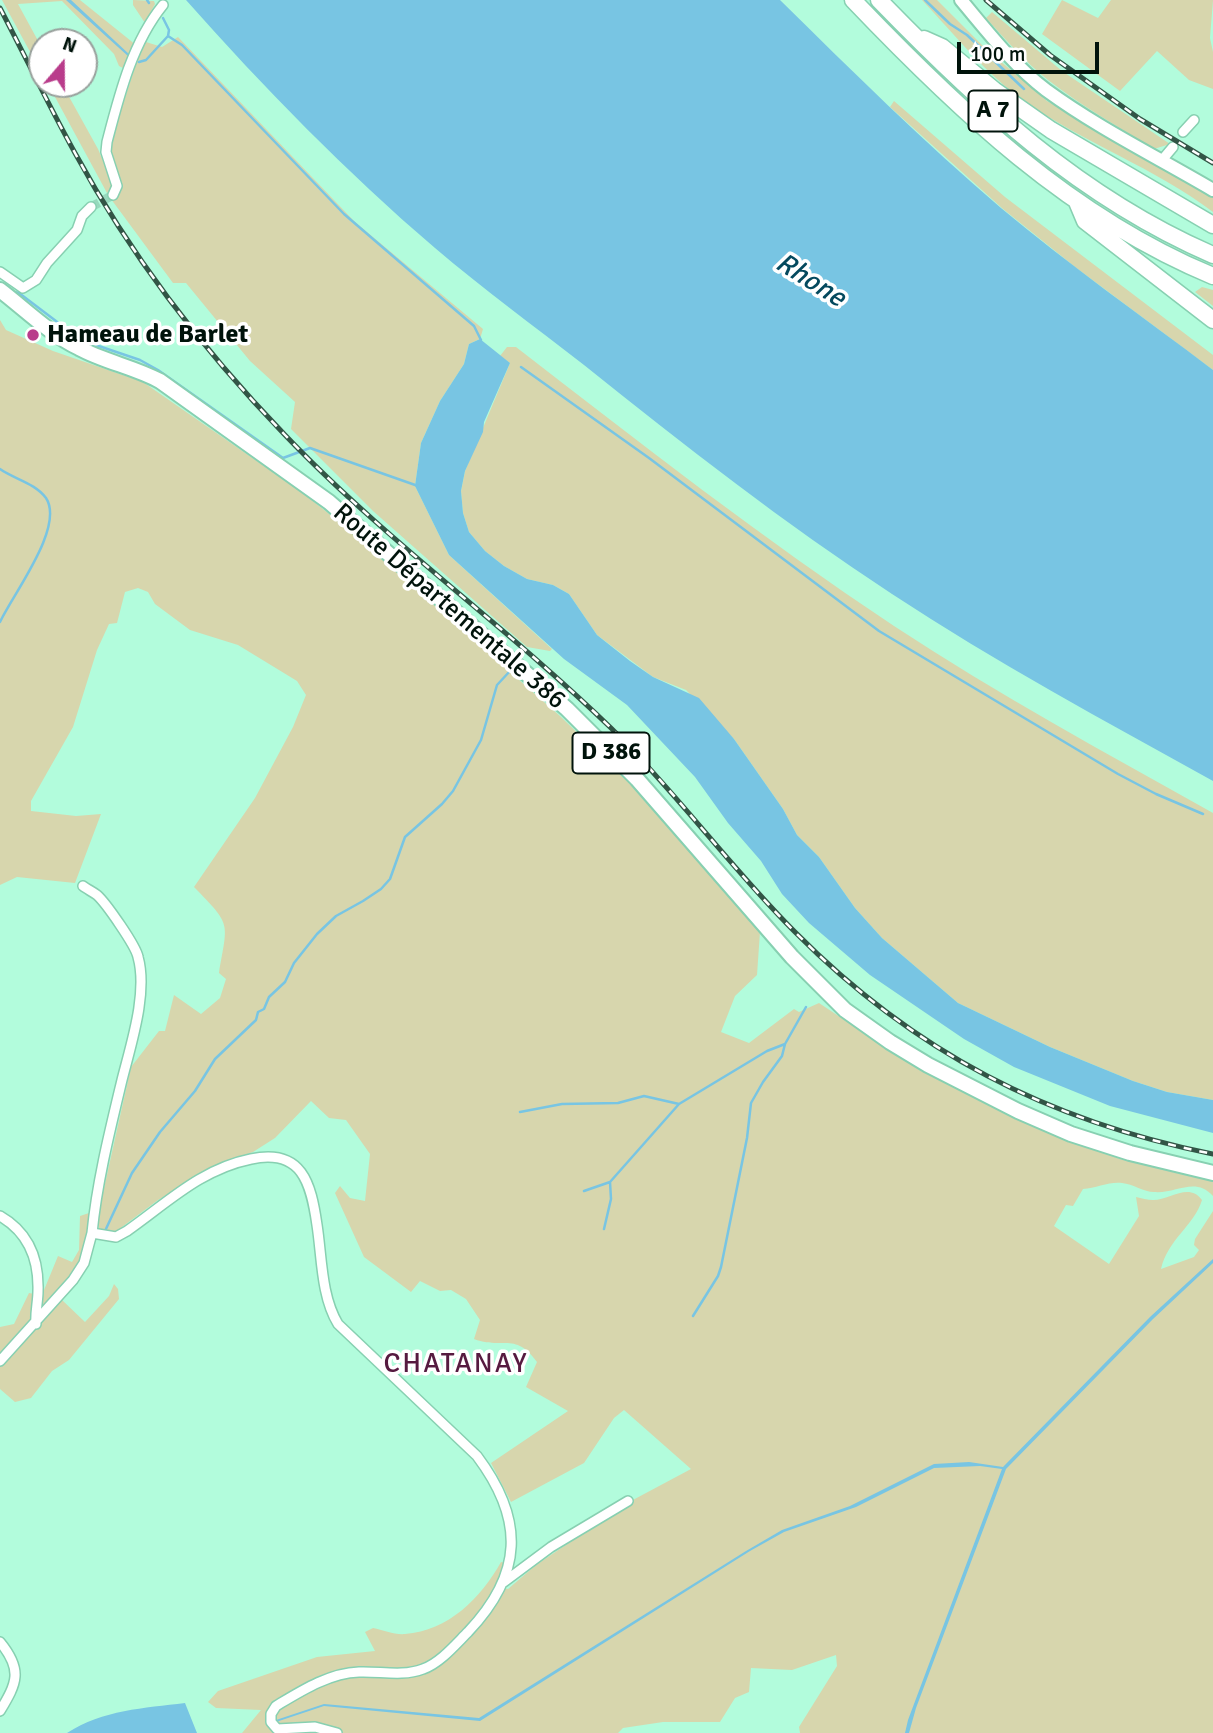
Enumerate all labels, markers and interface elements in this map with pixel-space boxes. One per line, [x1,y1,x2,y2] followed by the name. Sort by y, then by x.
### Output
[28,28,98,98] north arrow
[961,28,1103,72] scale bar
[59,32,80,59] text: N
[970,41,1025,67] text: 100 m
[968,90,1018,132] road number: A 7
[769,247,851,315] water label: Rhone
[47,319,248,351] place label: Hameau de Barlet
[25,327,41,343] marker: Hameau de Barlet
[326,498,572,716] street label: Route Départementale 386
[572,732,650,774] road number: D 386
[384,1348,528,1382] district label: CHATANAY

